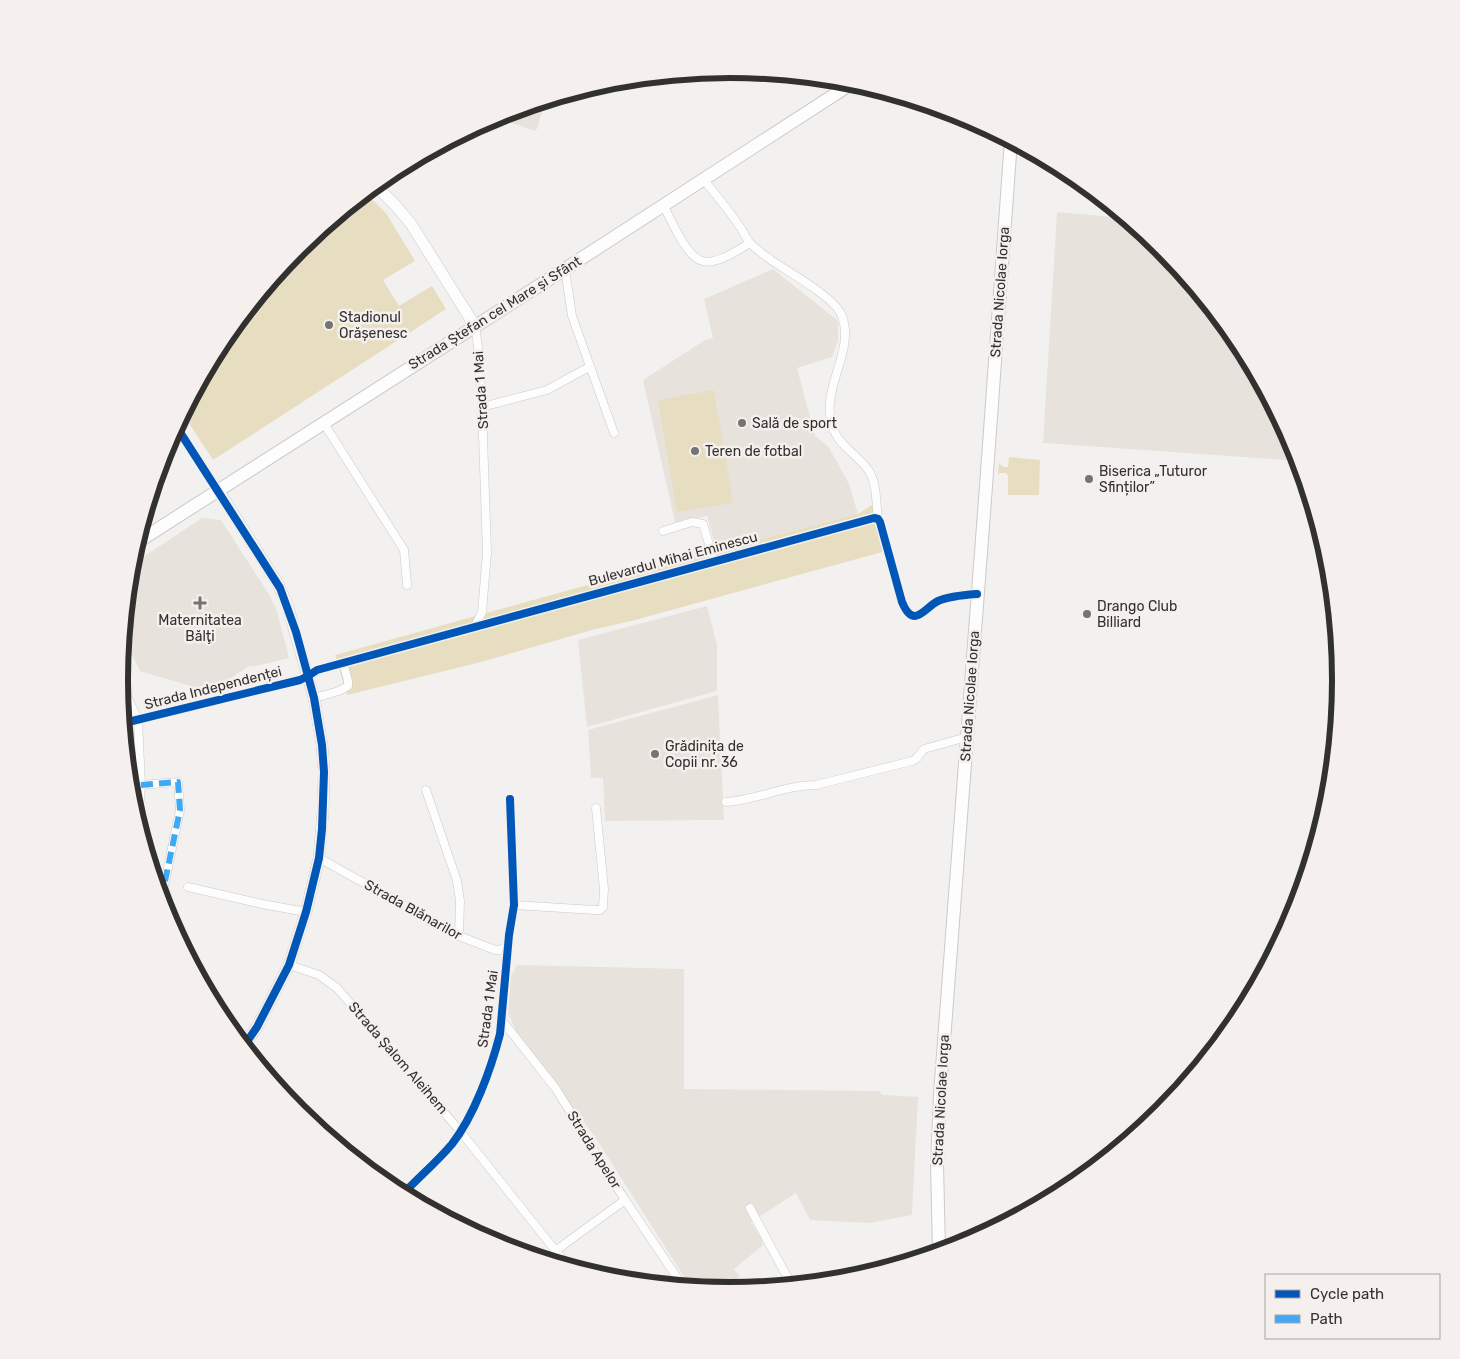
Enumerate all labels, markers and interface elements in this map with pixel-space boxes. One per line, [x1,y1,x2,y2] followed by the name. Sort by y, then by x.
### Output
[987,226,1013,358] street label: Strada Nicolae Iorga
[405,252,585,373] street label: Strada Ștefan cel Mare și Sfânt
[339,309,408,342] place label: Stadionul Orășenesc
[323,319,335,331] marker: Stadionul Orășenesc
[470,350,492,430] street label: Strada 1 Mai
[752,415,837,432] place label: Sală de sport
[736,417,748,429] marker: Sală de sport
[705,443,802,460] place label: Teren de fotbal
[689,445,701,457] marker: Teren de fotbal
[1099,463,1208,496] place label: Biserica „Tuturor Sfinților”
[1083,473,1095,485] marker: Biserica „Tuturor Sfinților”
[587,528,759,590] street label: Bulevardul Mihai Eminescu
[193,596,207,610] marker: Maternitatea Bălţi
[1097,598,1177,631] place label: Drango Club Billiard
[1081,608,1093,620] marker: Drango Club Billiard
[158,612,242,645] place label: Maternitatea Bălţi
[957,630,983,762] street label: Strada Nicolae Iorga
[143,663,283,713] street label: Strada Independenței
[665,738,744,771] place label: Grădinița de Copii nr. 36
[649,748,661,760] marker: Grădinița de Copii nr. 36
[361,876,465,944] street label: Strada Blănarilor
[474,969,502,1049] street label: Strada 1 Mai
[345,999,451,1117] street label: Strada Șalom Aleihem
[929,1034,953,1166] street label: Strada Nicolae Iorga
[563,1108,625,1193] street label: Strada Apelor
[1265,1274,1440,1339] legend
[1310,1285,1384,1303] text: Cycle path
[1310,1310,1343,1328] text: Path

